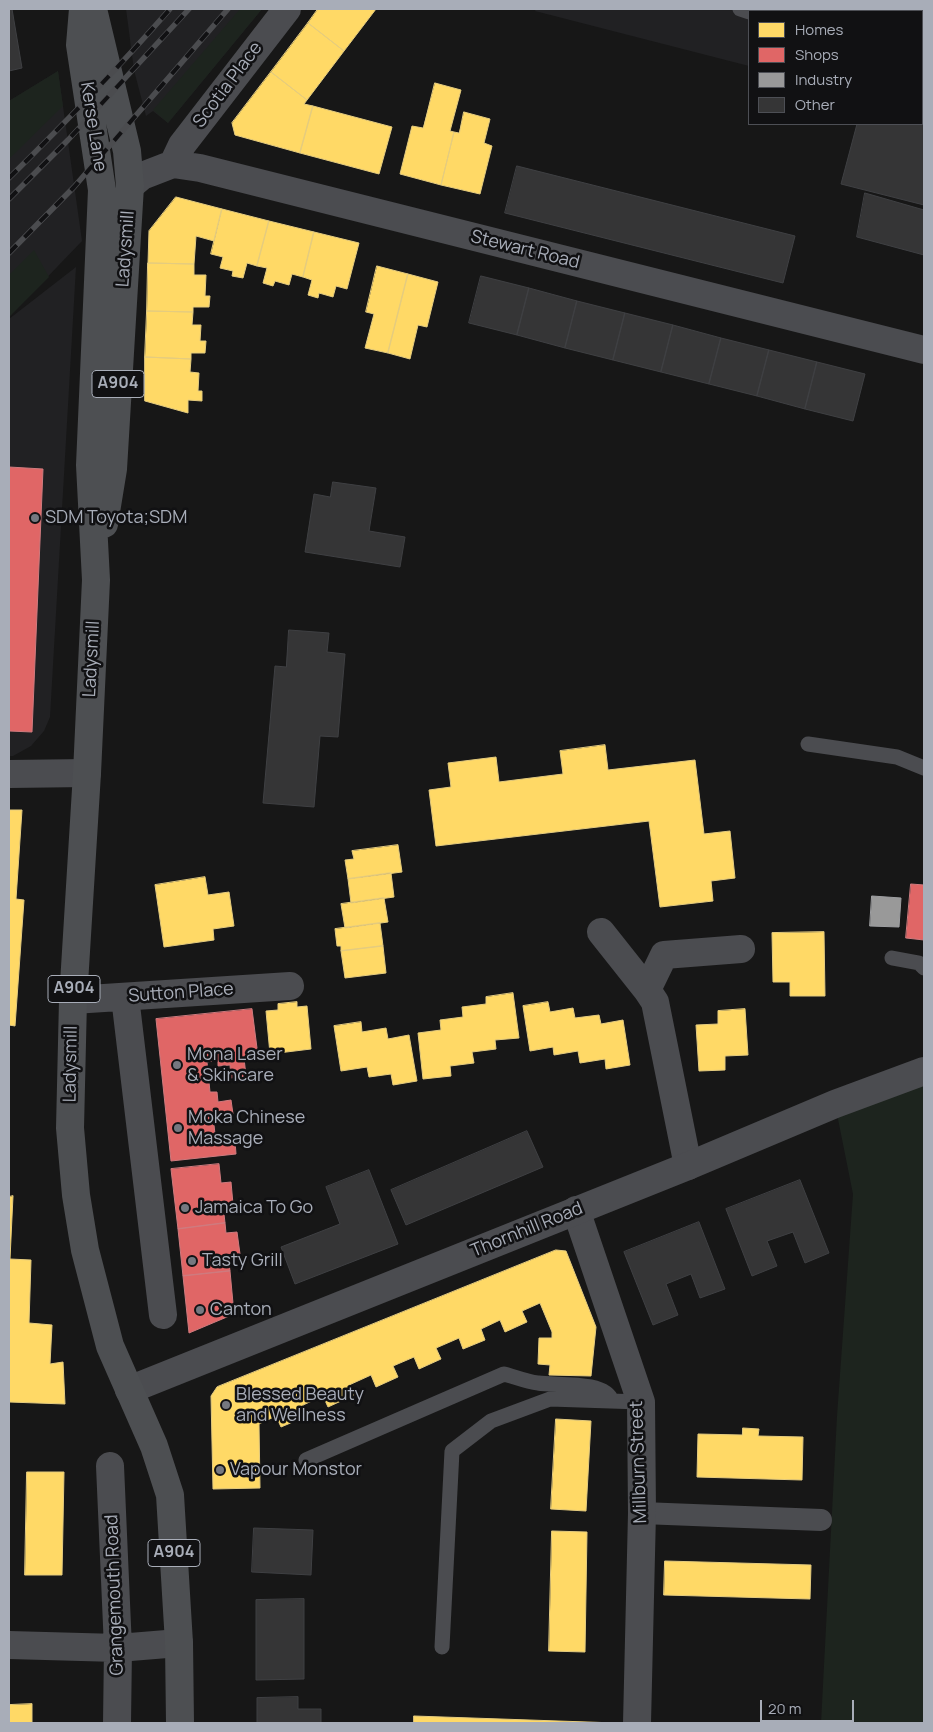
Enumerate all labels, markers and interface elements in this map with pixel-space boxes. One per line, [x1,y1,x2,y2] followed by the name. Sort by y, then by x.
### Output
[748,10,923,125] legend
[795,19,843,40] text: Homes
[189,38,267,132] street label: Scotia Place
[795,44,839,65] text: Shops
[795,69,852,90] text: Industry
[75,81,111,173] street label: Kerse Lane
[795,94,835,115] text: Other
[113,210,139,288] street label: Ladysmill
[468,226,582,274] street label: Stewart Road
[92,370,144,398] road number: A904
[45,507,187,529] place label: SDM Toyota;SDM
[29,512,41,524] marker: SDM Toyota;SDM
[79,620,105,698] street label: Ladysmill
[48,976,100,1002] road number: A904
[128,979,234,1007] street label: Sutton Place
[60,1025,82,1103] street label: Ladysmill
[187,1044,283,1086] place label: Mona Laser & Skincare
[171,1059,183,1071] marker: Mona Laser & Skincare
[188,1107,305,1150] place label: Moka Chinese Massage
[172,1122,184,1134] marker: Moka Chinese Massage
[195,1197,313,1219] place label: Jamaica To Go
[468,1198,586,1262] street label: Thornhill Road
[179,1202,191,1214] marker: Jamaica To Go
[202,1250,283,1272] place label: Tasty Grill
[186,1255,198,1267] marker: Tasty Grill
[210,1299,272,1321] place label: Canton
[194,1304,206,1316] marker: Canton
[236,1384,364,1426] place label: Blessed Beauty and Wellness
[220,1399,232,1411] marker: Blessed Beauty and Wellness
[626,1400,652,1524] street label: Millburn Street
[230,1459,362,1481] place label: Vapour Monstor
[214,1464,226,1476] marker: Vapour Monstor
[101,1514,129,1676] street label: Grangemouth Road
[148,1540,200,1566] road number: A904
[763,1690,857,1722] scale bar
[768,1698,801,1719] text: 20 m

